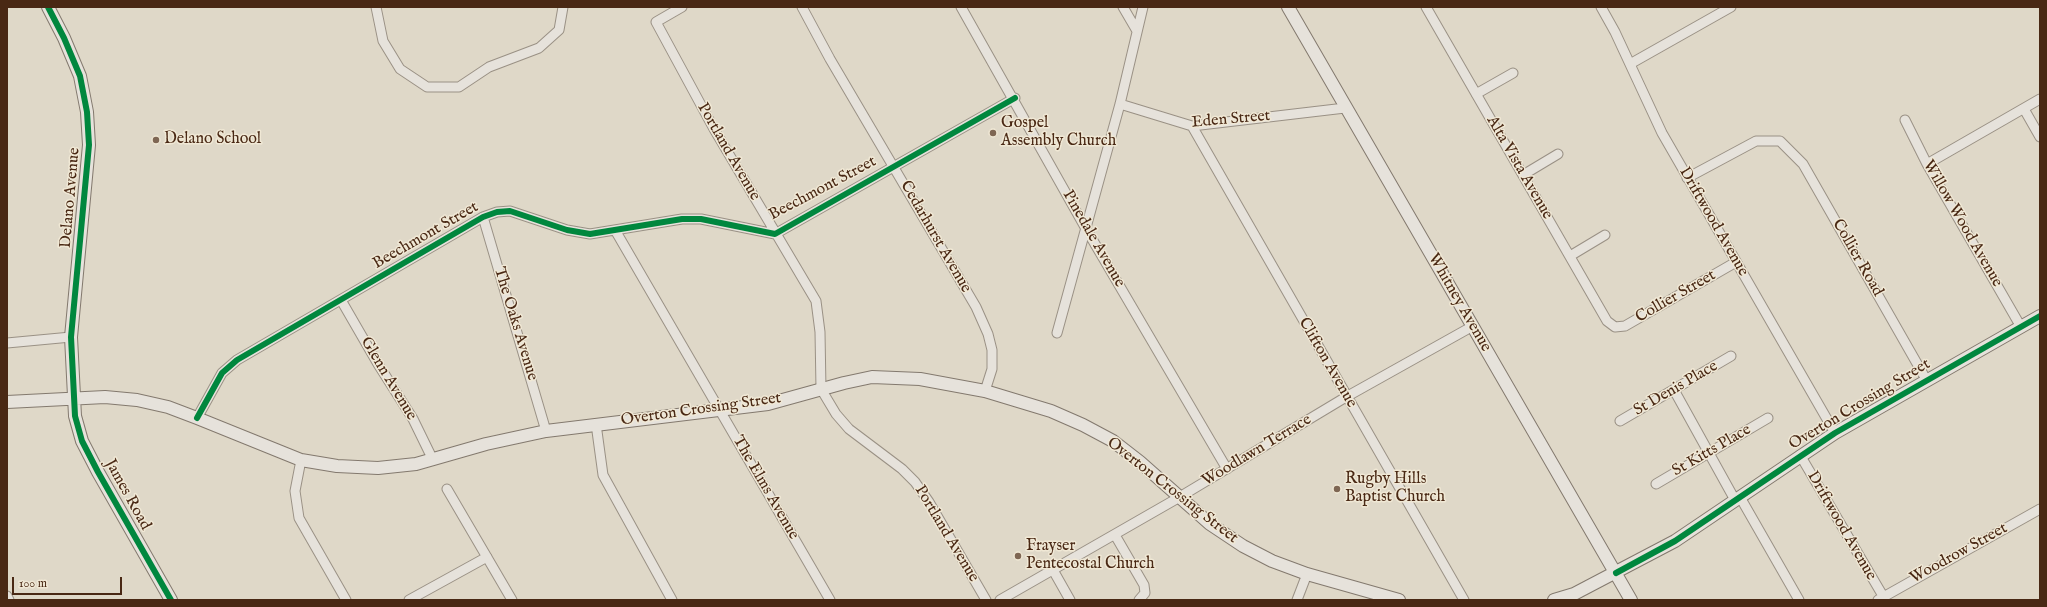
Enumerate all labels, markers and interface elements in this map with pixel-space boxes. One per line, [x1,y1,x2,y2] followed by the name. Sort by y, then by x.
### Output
[692,100,764,204] street label: Portland Avenue
[1191,107,1271,133] street label: Eden Street
[1482,113,1556,223] street label: Alta Vista Avenue
[1001,114,1116,152] place label: Gospel Assembly Church
[988,128,998,138] marker: Gospel Assembly Church
[164,130,261,150] place label: Delano School
[151,135,161,145] marker: Delano School
[57,147,85,249] street label: Delano Avenue
[766,153,880,225] street label: Beechmont Street
[1918,157,2006,291] street label: Willow Wood Avenue
[1674,164,1752,280] street label: Driftwood Avenue
[895,178,975,296] street label: Cedarhurst Avenue
[1057,187,1129,291] street label: Pinedale Avenue
[370,198,482,274] street label: Beechmont Street
[1827,216,1887,300] street label: Collier Road
[1423,250,1495,356] street label: Whitney Avenue
[489,265,541,383] street label: The Oaks Avenue
[1632,266,1720,328] street label: Collier Street
[1293,315,1361,411] street label: Clifton Avenue
[356,334,420,424] street label: Glenn Avenue
[1786,355,1934,455] street label: Overton Crossing Street
[1630,357,1722,421] street label: St Denis Place
[620,389,782,431] street label: Overton Crossing Street
[1199,411,1315,491] street label: Woodlawn Terrace
[1669,421,1755,481] street label: St Kitts Place
[727,433,803,543] street label: The Elms Avenue
[1103,434,1241,548] street label: Overton Crossing Street
[100,456,154,534] street label: James Road
[1802,468,1880,584] street label: Driftwood Avenue
[1345,470,1445,508] place label: Rugby Hills Baptist Church
[910,482,982,586] street label: Portland Avenue
[1332,484,1342,494] marker: Rugby Hills Baptist Church
[1907,519,2011,589] street label: Woodrow Street
[1026,537,1154,575] place label: Frayser Pentecostal Church
[1013,551,1023,561] marker: Frayser Pentecostal Church
[14,569,124,595] scale bar
[19,576,47,591] text: 100 m

